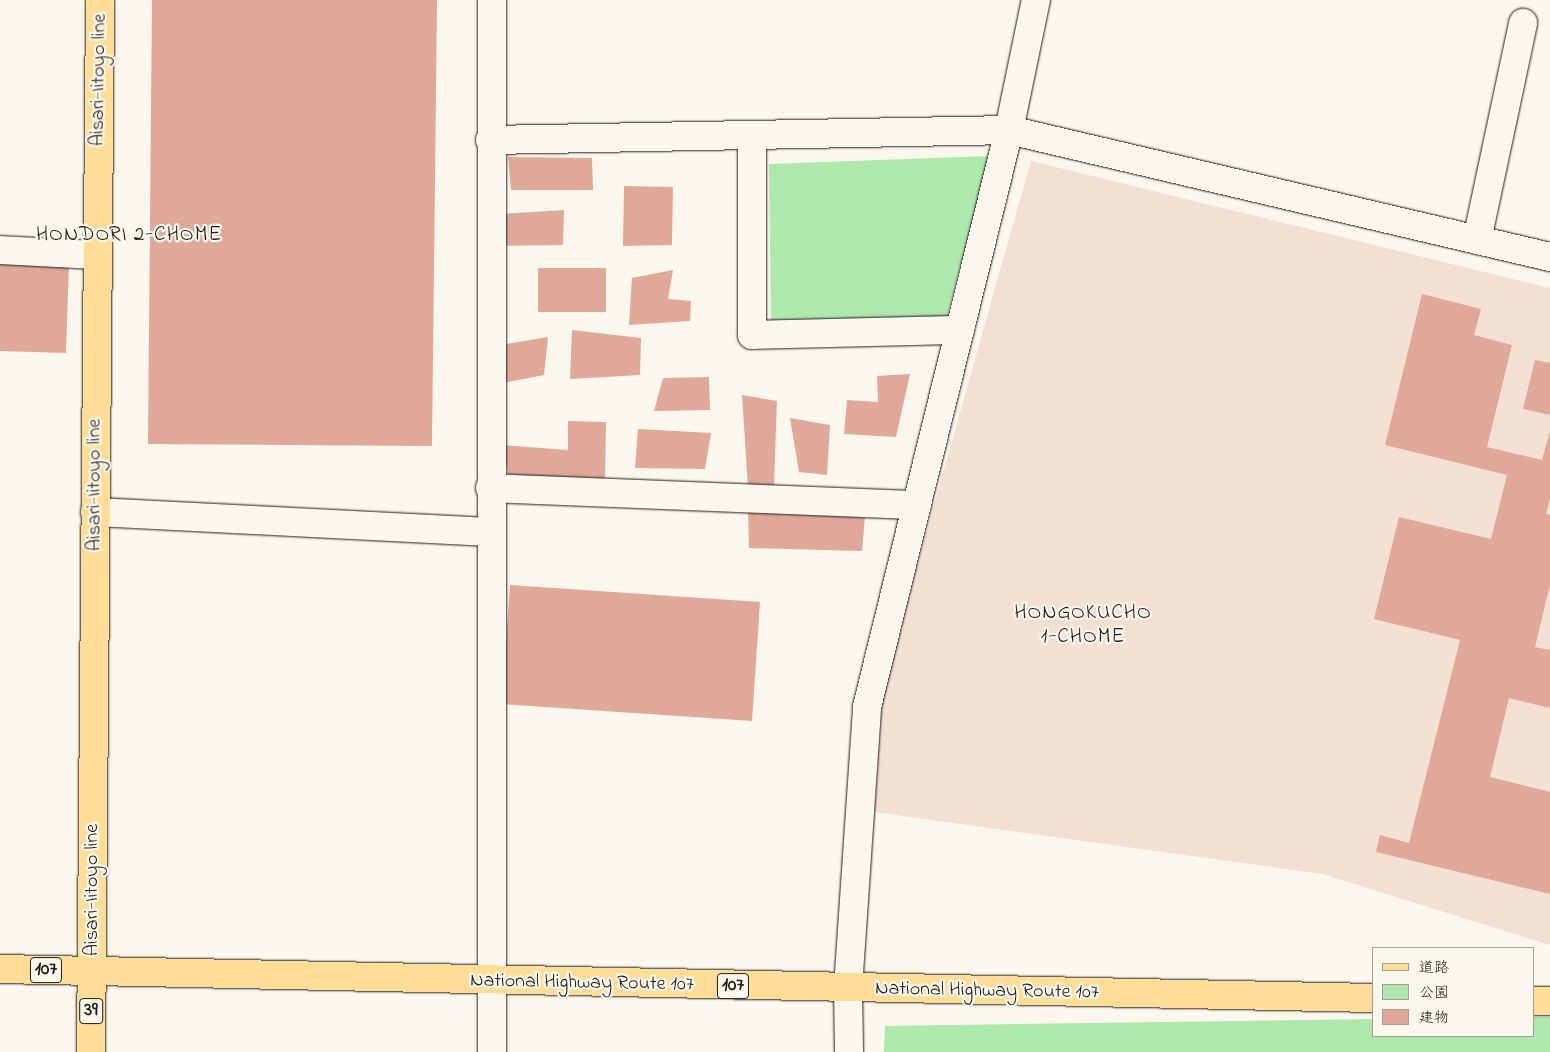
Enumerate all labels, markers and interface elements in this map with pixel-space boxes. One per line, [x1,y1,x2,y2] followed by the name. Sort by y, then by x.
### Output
[86,14,112,146] street label: Aisari-Iitoyo line
[34,222,224,248] district label: HONDORI 2-CHOME
[83,419,107,551] street label: Aisari-Iitoyo line
[1013,600,1153,650] district label: HONGOKUCHO 1-CHOME
[80,824,104,956] street label: Aisari-Iitoyo line
[1372,947,1535,1037] legend
[30,954,62,986] road number: 107
[1419,957,1449,979] text: 道路
[470,969,694,997] street label: National Highway Route 107
[717,969,749,1002] road number: 107
[875,977,1099,1005] street label: National Highway Route 107
[1419,982,1449,1004] text: 公園
[78,994,104,1028] road number: 39
[1419,1007,1449,1029] text: 建物

